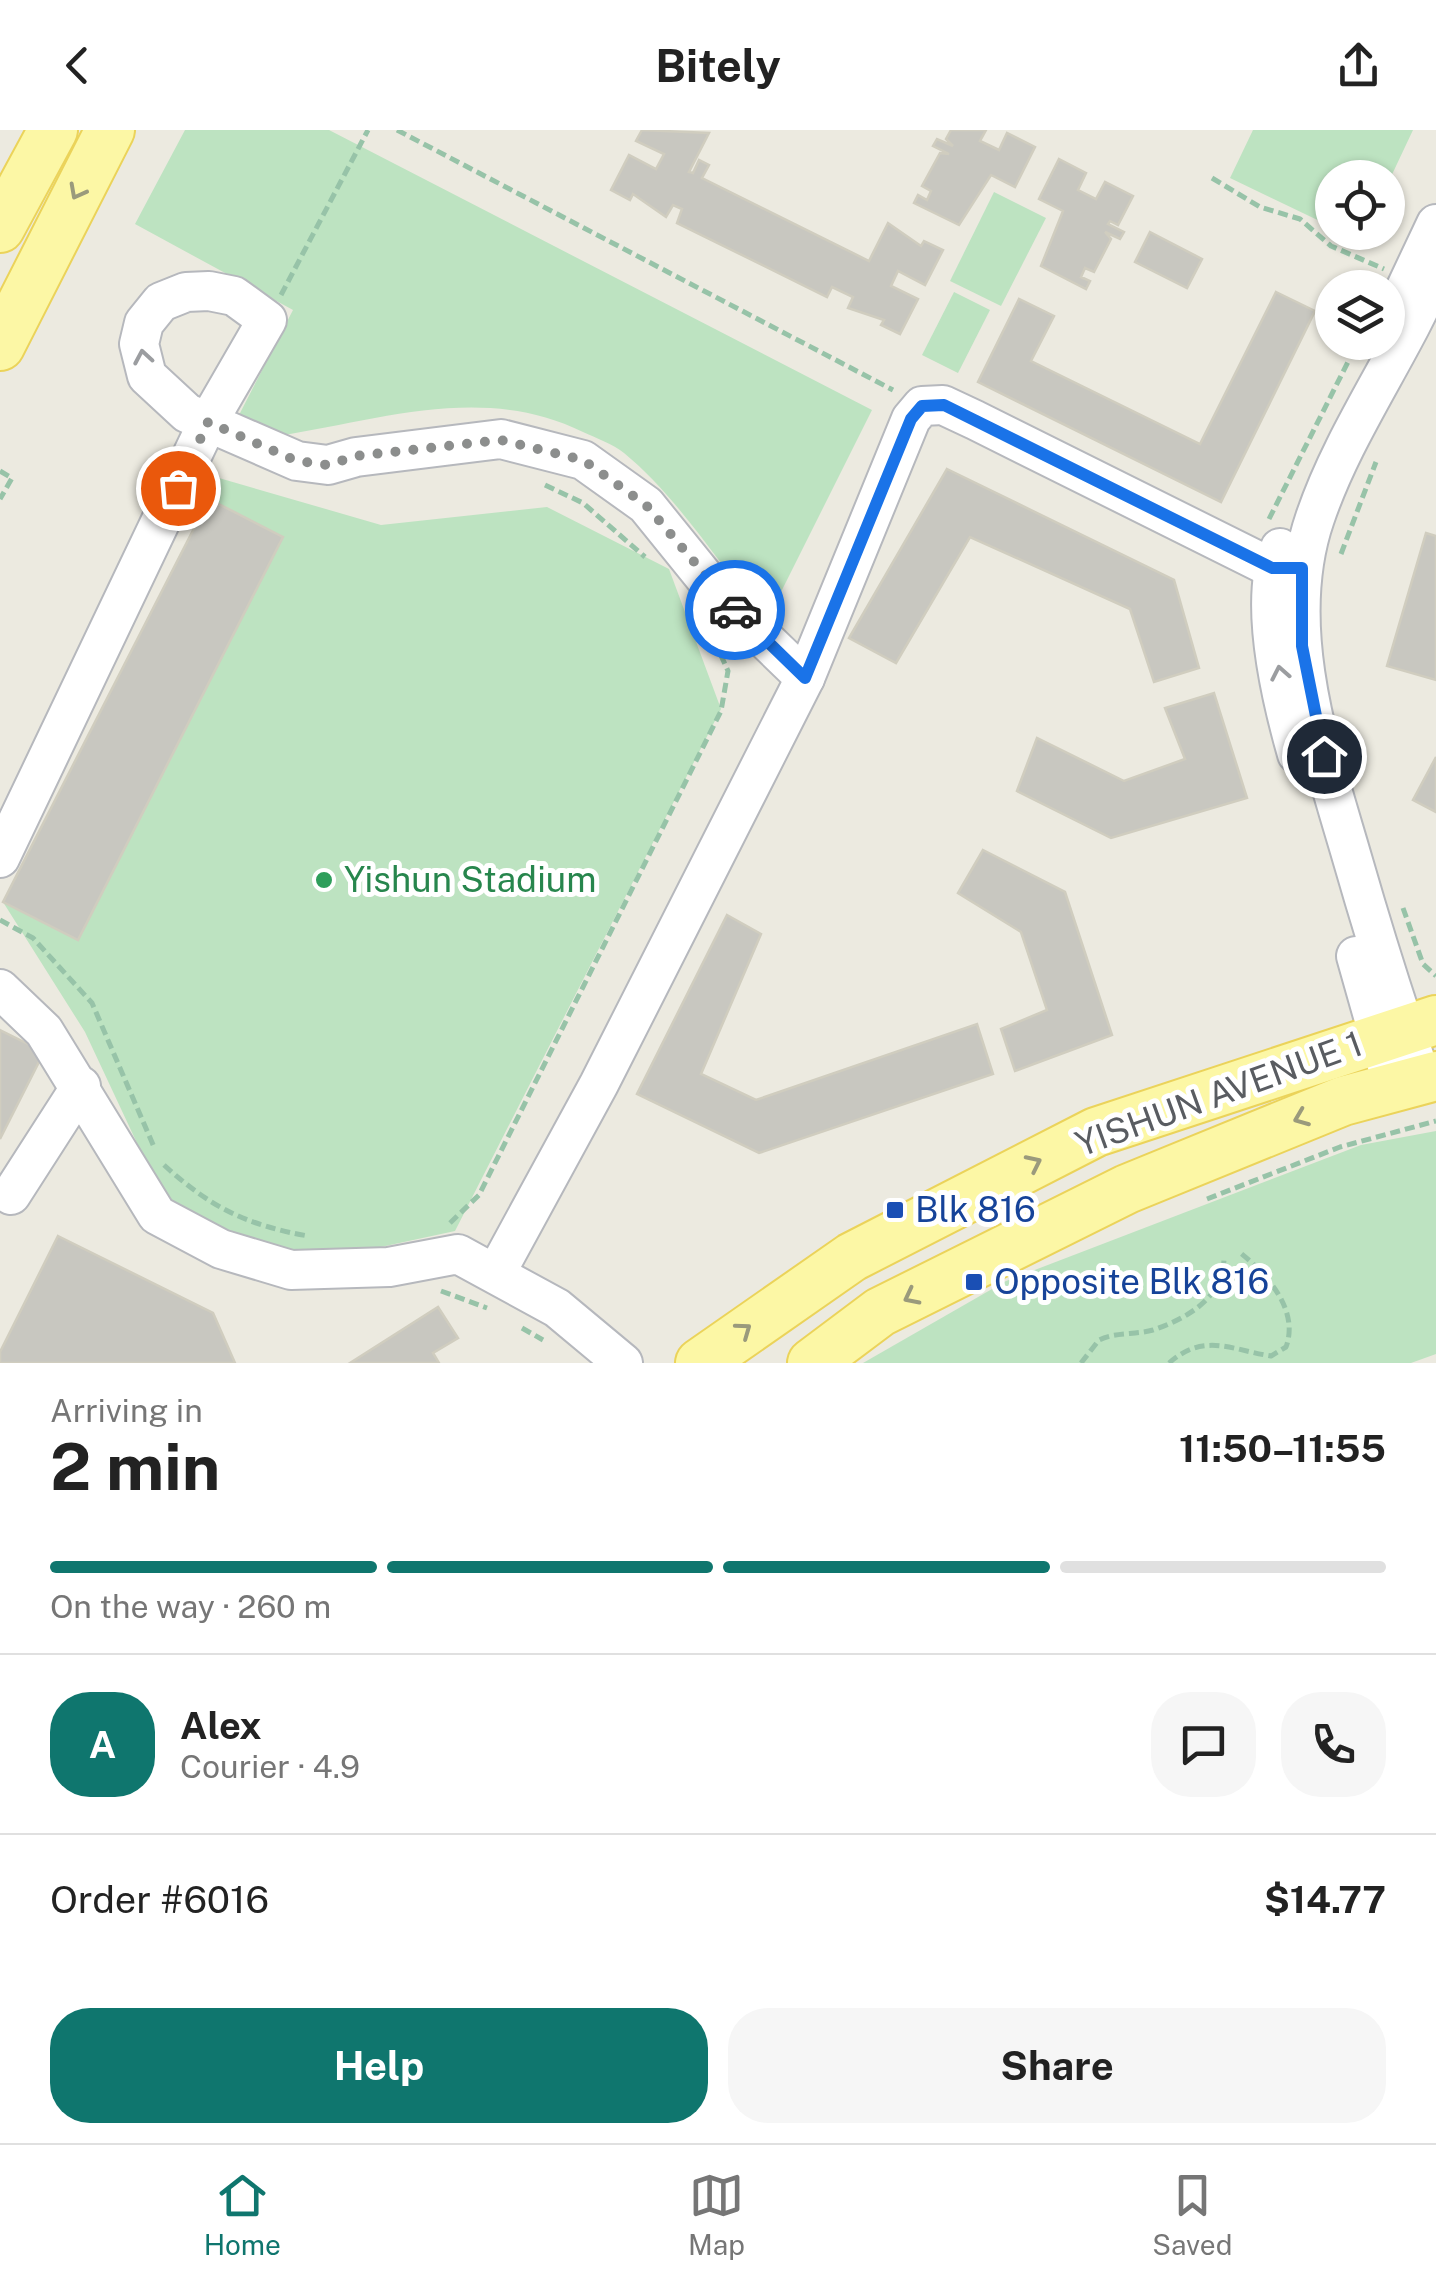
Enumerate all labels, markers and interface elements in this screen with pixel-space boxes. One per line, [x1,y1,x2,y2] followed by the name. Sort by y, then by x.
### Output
[50,38,105,93] icon: back
[1331,38,1386,93] icon: share
[655,39,781,92] text: Bitely
[1315,160,1405,360] map controls
[1315,160,1405,250] button: locate
[70,182,89,200] one-way arrow
[1315,270,1405,360] button: layers
[133,349,154,365] one-way arrow
[136,446,221,531] pin
[151,461,206,516] icon: bag
[685,560,785,660] courier
[708,583,763,638] icon: car
[1270,665,1291,682] one-way arrow
[1282,714,1367,799] pin
[1297,729,1352,784] icon: home
[344,859,597,900] place label: Yishun Stadium
[313,869,335,891] marker: Yishun Stadium
[1070,1023,1368,1164] street label: YISHUN AVENUE 1
[1294,1107,1311,1127] one-way arrow
[1024,1156,1042,1175] one-way arrow
[915,1189,1036,1230] place label: Blk 816
[884,1199,906,1221] marker: Blk 816
[994,1261,1269,1302] place label: Opposite Blk 816
[963,1271,985,1293] marker: Opposite Blk 816
[903,1285,921,1304] one-way arrow
[733,1324,751,1342] one-way arrow
[50,1392,203,1429] text: Arriving in
[1179,1426,1386,1471] text: 11:50–11:55
[50,1428,220,1505] text: 2 min
[50,1588,331,1625] text: On the way · 260 m
[1151,1692,1256,1797] button: chat
[1281,1692,1386,1797] button: phone
[180,1703,262,1748] text: Alex
[89,1722,116,1767] text: A
[180,1748,360,1785] text: Courier · 4.9
[50,1877,269,1922] text: Order #6016
[1264,1877,1386,1922] text: $14.77
[50,2008,708,2123] button: Help
[728,2008,1386,2123] button: Share
[204,2168,281,2261] tab: Home
[688,2168,745,2261] tab: Map
[1152,2168,1232,2261] tab: Saved

